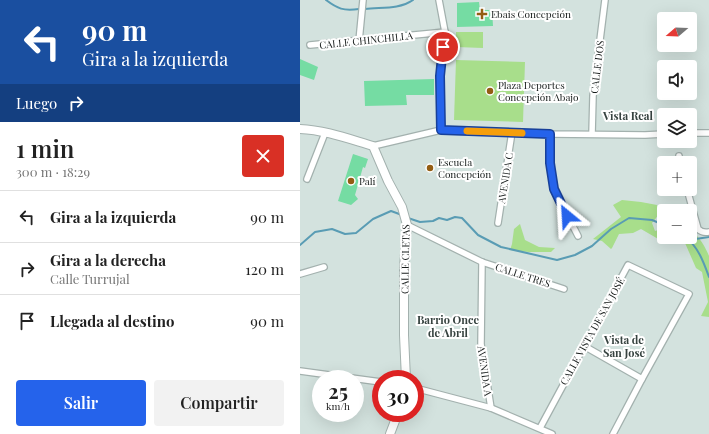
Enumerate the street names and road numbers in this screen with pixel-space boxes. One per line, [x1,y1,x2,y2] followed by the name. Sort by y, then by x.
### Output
[318,28,414,52] street label: CALLE CHINCHILLA
[587,40,607,94] street label: CALLE DOS
[494,151,516,205] street label: AVENIDA C
[397,224,413,294] street label: CALLE CLETAS
[494,259,552,291] street label: CALLE TRES
[556,275,628,387] street label: CALLE VISTA DE SAN JOSÉ
[474,344,496,398] street label: AVENIDA A

